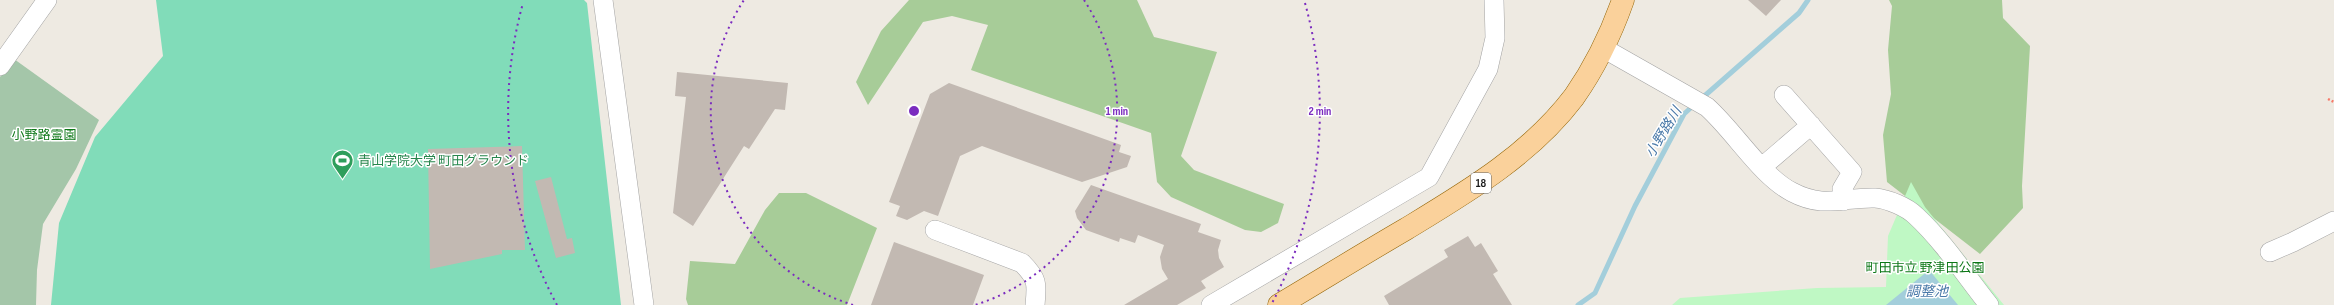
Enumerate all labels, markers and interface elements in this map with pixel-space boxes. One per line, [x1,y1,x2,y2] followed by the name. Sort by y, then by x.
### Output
[1642,102,1686,161] water label: 小野路川
[907,104,921,118] centre of rings
[1106,104,1128,119] text: 1 min
[1309,104,1331,119] text: 2 min
[11,127,77,143] park label: 小野路霊園
[329,147,355,180] sports icon: 青山学院大学 町田グラウンド
[358,153,529,169] place label: 青山学院大学 町田グラウンド
[1471,173,1491,193] road number: 18
[1865,260,1985,276] park label: 町田市立 野津田公園
[1906,283,1950,300] water label: 調整池

